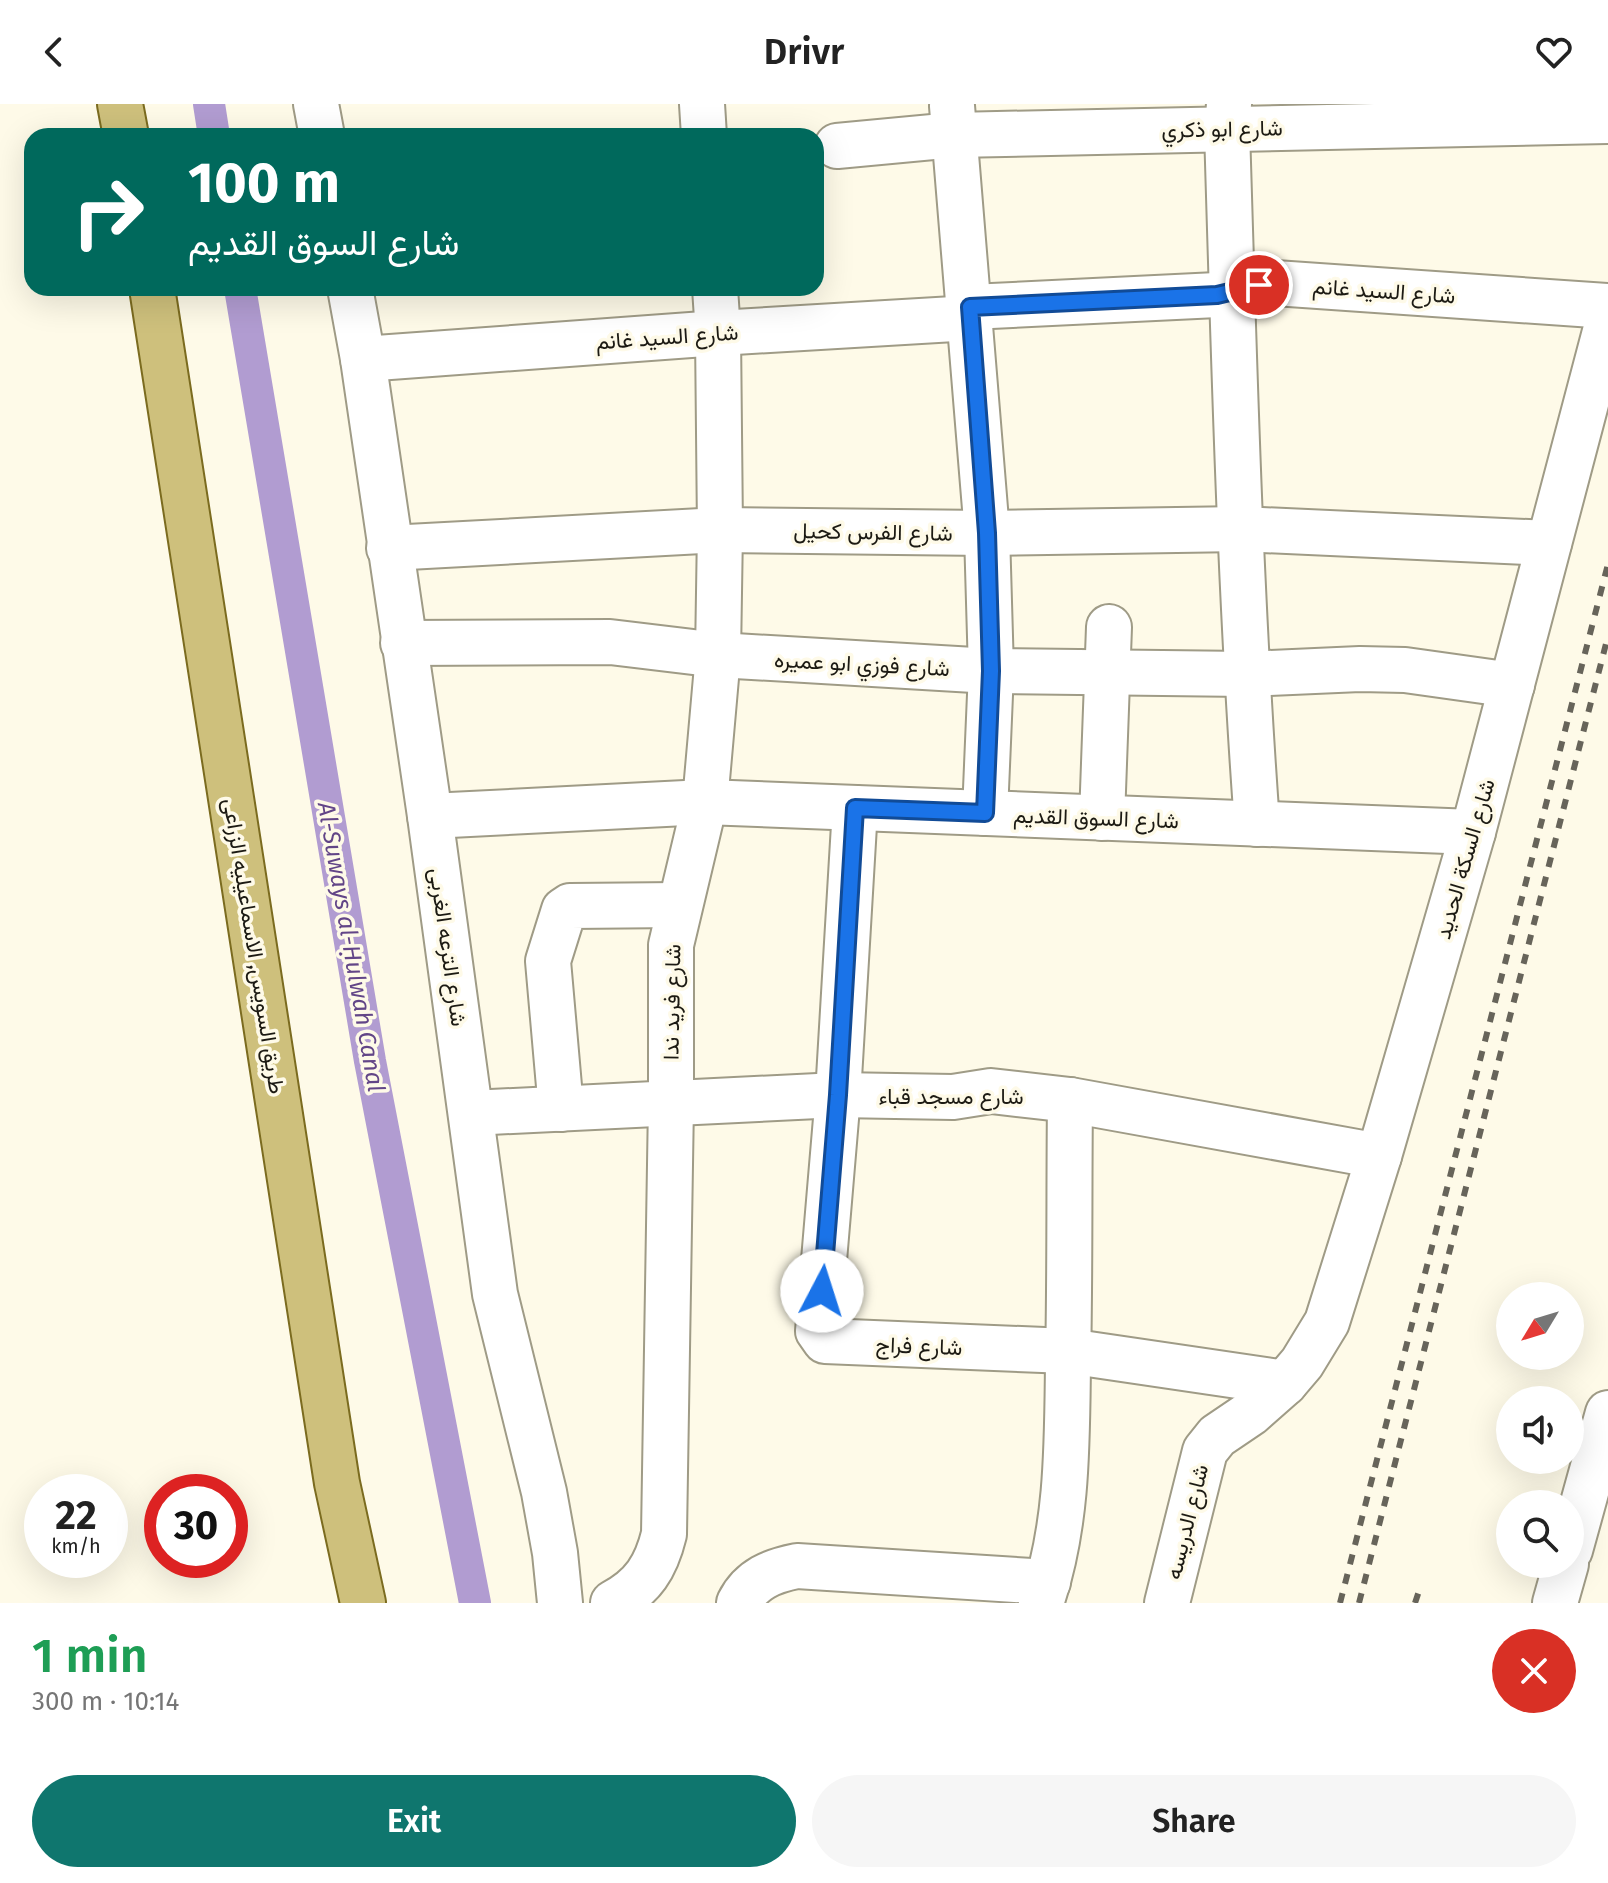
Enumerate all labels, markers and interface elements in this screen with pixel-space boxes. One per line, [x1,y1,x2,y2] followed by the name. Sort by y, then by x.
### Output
[32,30,76,74] icon: back
[764,30,844,74] text: Drivr
[1532,30,1576,74] icon: heart
[1161,114,1283,149] street label: شارع ابو ذكري
[188,150,340,217] text: 100 m
[56,160,160,264] icon: right
[188,221,459,265] text: شارع السوق القديم
[1225,251,1293,319] pin
[1237,263,1281,307] icon: arrive
[1312,273,1456,310] street label: شارع السيد غانم
[595,319,739,356] street label: شارع السيد غانم
[793,517,953,548] street label: شارع الفرس كحيل
[773,646,951,687] street label: شارع فوزي ابو عميره
[1429,776,1502,942] street label: شارع السكة الحديد
[217,796,291,1096] street label: طريق السويس, الاسماعيليه الزراعى
[312,799,390,1094] water label: Al-Suways al-Ḥulwah Canal
[1013,802,1179,835] street label: شارع السوق القديم
[423,866,472,1028] street label: شارع الترعه الغربى
[657,944,688,1060] street label: شارع فريد ندا
[878,1083,1024,1111] street label: شارع مسجد قباء
[780,1249,864,1333] position arrow
[1496,1282,1584,1370] north arrow
[1496,1282,1584,1578] map controls
[875,1331,963,1362] street label: شارع فراج
[1496,1386,1584,1474] button: sound
[1160,1462,1215,1583] street label: شارع الدريسه
[144,1474,248,1578] speed limit sign: 30
[1496,1490,1584,1578] button: search
[55,1492,97,1540] text: 22
[51,1534,101,1558] text: km/h
[32,1627,148,1685] text: 1 min
[1492,1629,1576,1713] button: close
[32,1686,179,1717] text: 300 m · 10:14
[32,1775,796,1867] button: Exit
[812,1775,1576,1867] button: Share

